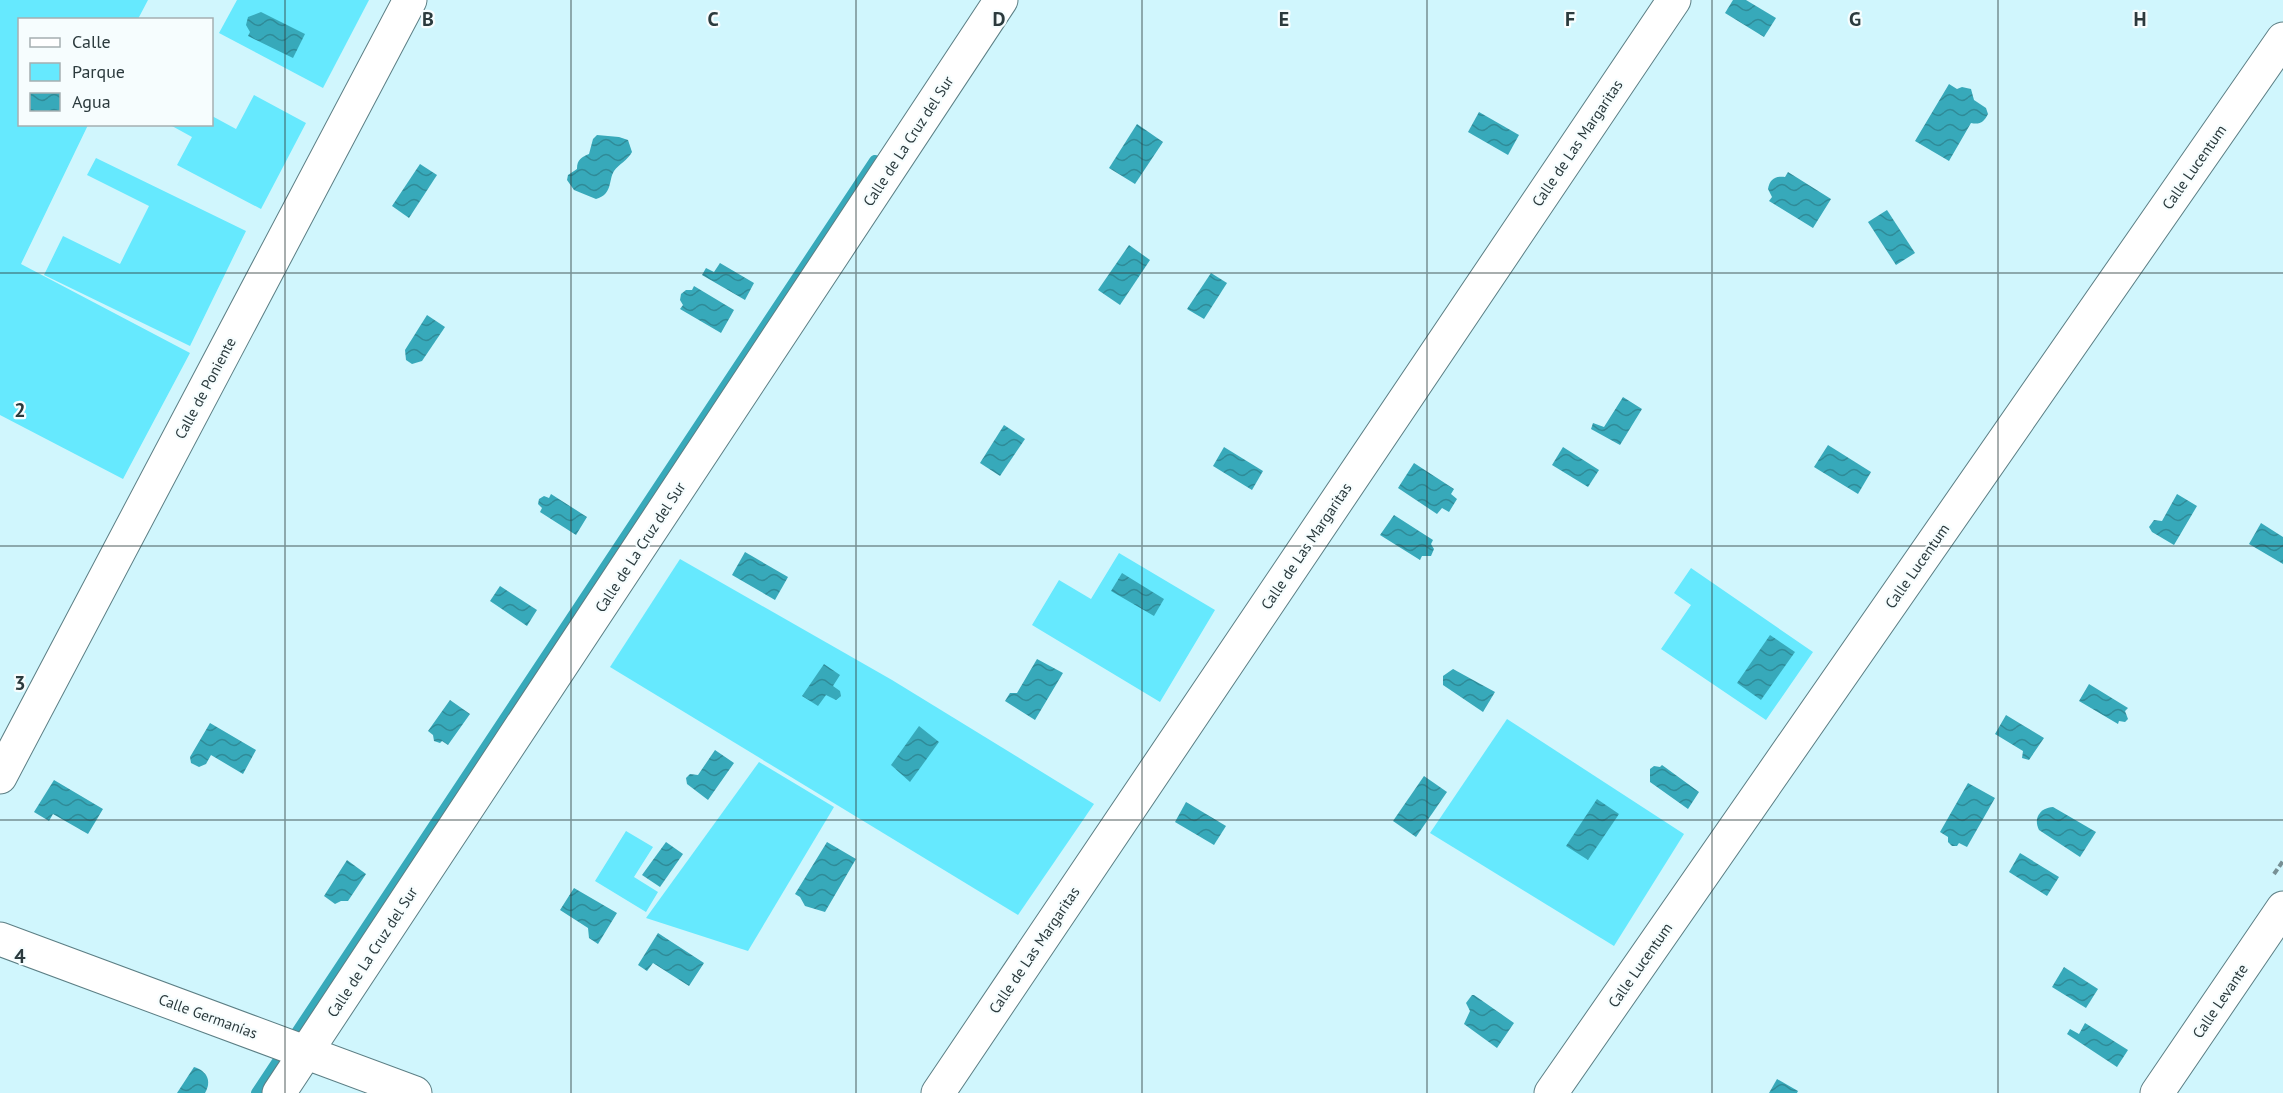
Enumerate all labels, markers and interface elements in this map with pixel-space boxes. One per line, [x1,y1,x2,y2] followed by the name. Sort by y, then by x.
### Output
[422,6,434,32] text: B
[707,6,719,32] text: C
[993,6,1006,32] text: D
[1279,6,1289,32] text: E
[1565,6,1575,32] text: F
[1849,6,1861,32] text: G
[2133,6,2147,32] text: H
[18,18,213,126] legend
[72,30,111,53] text: Calle
[72,60,125,83] text: Parque
[859,72,957,210] street label: Calle de La Cruz del Sur
[1527,76,1627,210] street label: Calle de Las Margaritas
[72,90,111,113] text: Agua
[2158,121,2230,213] street label: Calle Lucentum
[170,334,240,442] street label: Calle de Poniente
[14,397,26,423] text: 2
[591,478,689,616] street label: Calle de La Cruz del Sur
[1256,479,1356,613] street label: Calle de Las Margaritas
[1881,520,1953,612] street label: Calle Lucentum
[14,670,26,696] text: 3
[323,883,421,1021] street label: Calle de La Cruz del Sur
[984,883,1084,1017] street label: Calle de Las Margaritas
[1604,919,1676,1011] street label: Calle Lucentum
[14,943,26,969] text: 4
[2188,960,2252,1042] street label: Calle Levante
[156,989,260,1043] street label: Calle Germanías

